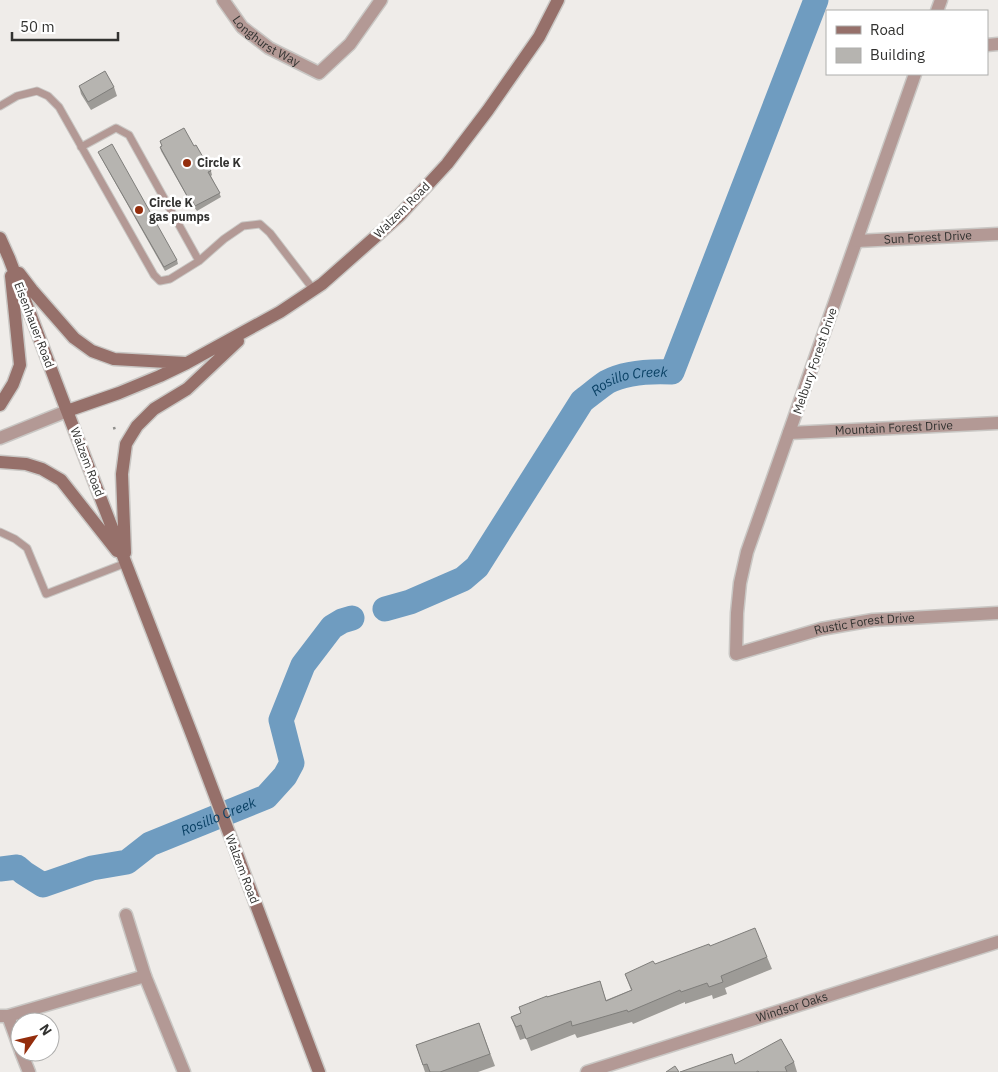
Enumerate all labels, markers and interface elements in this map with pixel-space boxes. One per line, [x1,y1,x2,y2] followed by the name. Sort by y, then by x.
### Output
[12,10,119,42] scale bar
[826,10,988,75] legend
[229,13,303,69] street label: Longhurst Way
[20,17,55,36] text: 50 m
[870,20,905,39] text: Road
[870,45,925,64] text: Building
[197,155,241,170] place label: Circle K
[181,157,193,169] marker: Circle K
[370,178,433,241] street label: Walzem Road
[149,195,210,224] place label: Circle K gas pumps
[133,204,145,216] marker: Circle K gas pumps
[883,227,973,247] street label: Sun Forest Drive
[11,280,58,370] street label: Eisenhauer Road
[789,305,840,416] street label: Melbury Forest Drive
[587,363,668,400] water label: Rosillo Creek
[834,417,954,438] street label: Mountain Forest Drive
[67,425,108,499] street label: Walzem Road
[812,610,915,638] street label: Rustic Forest Drive
[178,793,259,840] water label: Rosillo Creek
[222,832,263,906] street label: Walzem Road
[754,988,830,1025] street label: Windsor Oaks
[10,1012,60,1062] north arrow
[35,1020,56,1039] text: N

